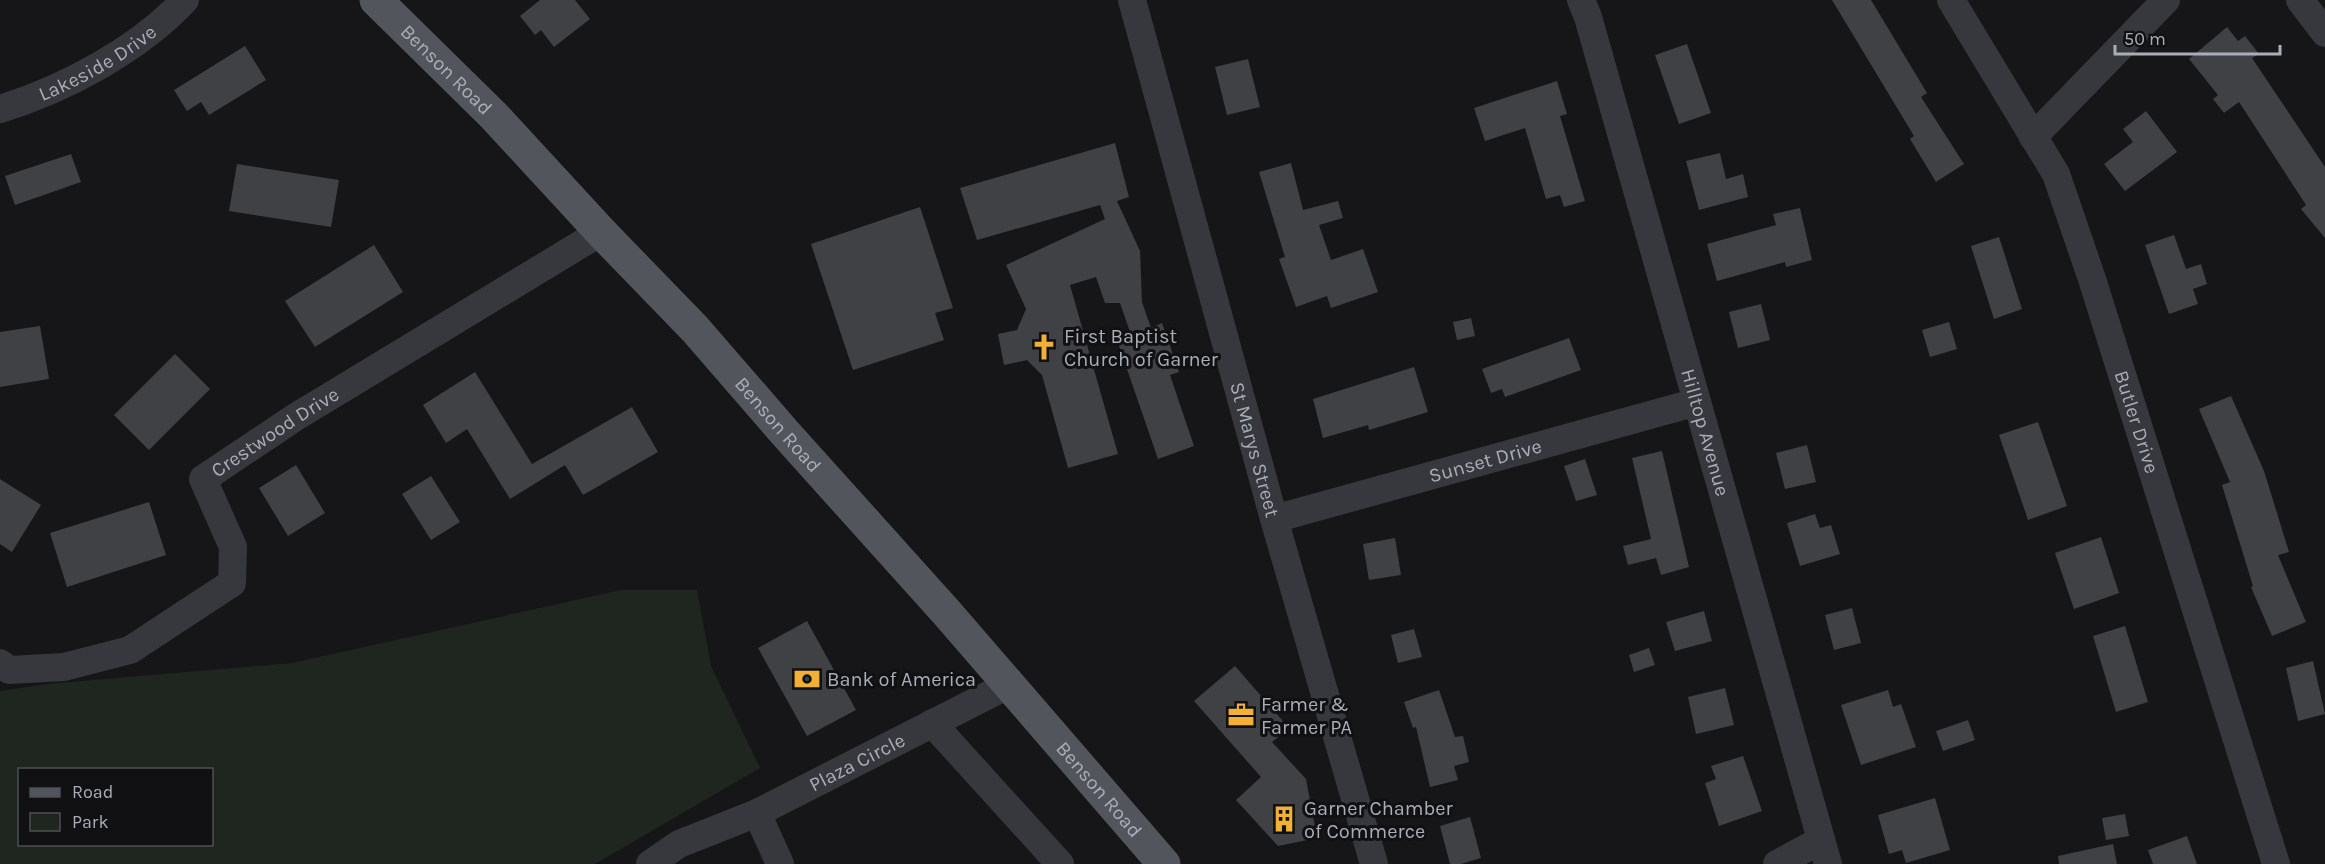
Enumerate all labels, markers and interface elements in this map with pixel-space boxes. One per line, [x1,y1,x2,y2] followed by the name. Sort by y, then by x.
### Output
[2115,18,2280,56] scale bar
[396,19,497,119] street label: Benson Road
[35,20,161,106] street label: Lakeside Drive
[2124,28,2166,50] text: 50 m
[1064,325,1219,371] place label: First Baptist Church of Garner
[1029,332,1059,362] church icon: First Baptist Church of Garner
[1677,366,1735,499] street label: Hilltop Avenue
[2110,368,2164,476] street label: Butler Drive
[730,372,826,477] street label: Benson Road
[1226,379,1285,520] street label: St Marys Street
[207,382,343,482] street label: Crestwood Drive
[1426,434,1544,487] street label: Sunset Drive
[792,664,822,694] bank icon: Bank of America
[827,668,976,691] place label: Bank of America
[1261,693,1352,739] place label: Farmer & Farmer PA
[1226,700,1256,730] office icon: Farmer & Farmer PA
[805,728,909,796] street label: Plaza Circle
[1052,737,1147,842] street label: Benson Road
[18,768,213,846] legend
[72,781,113,803] text: Road
[1304,797,1454,843] place label: Garner Chamber of Commerce
[1269,804,1299,834] building icon: Garner Chamber of Commerce
[72,811,109,833] text: Park

